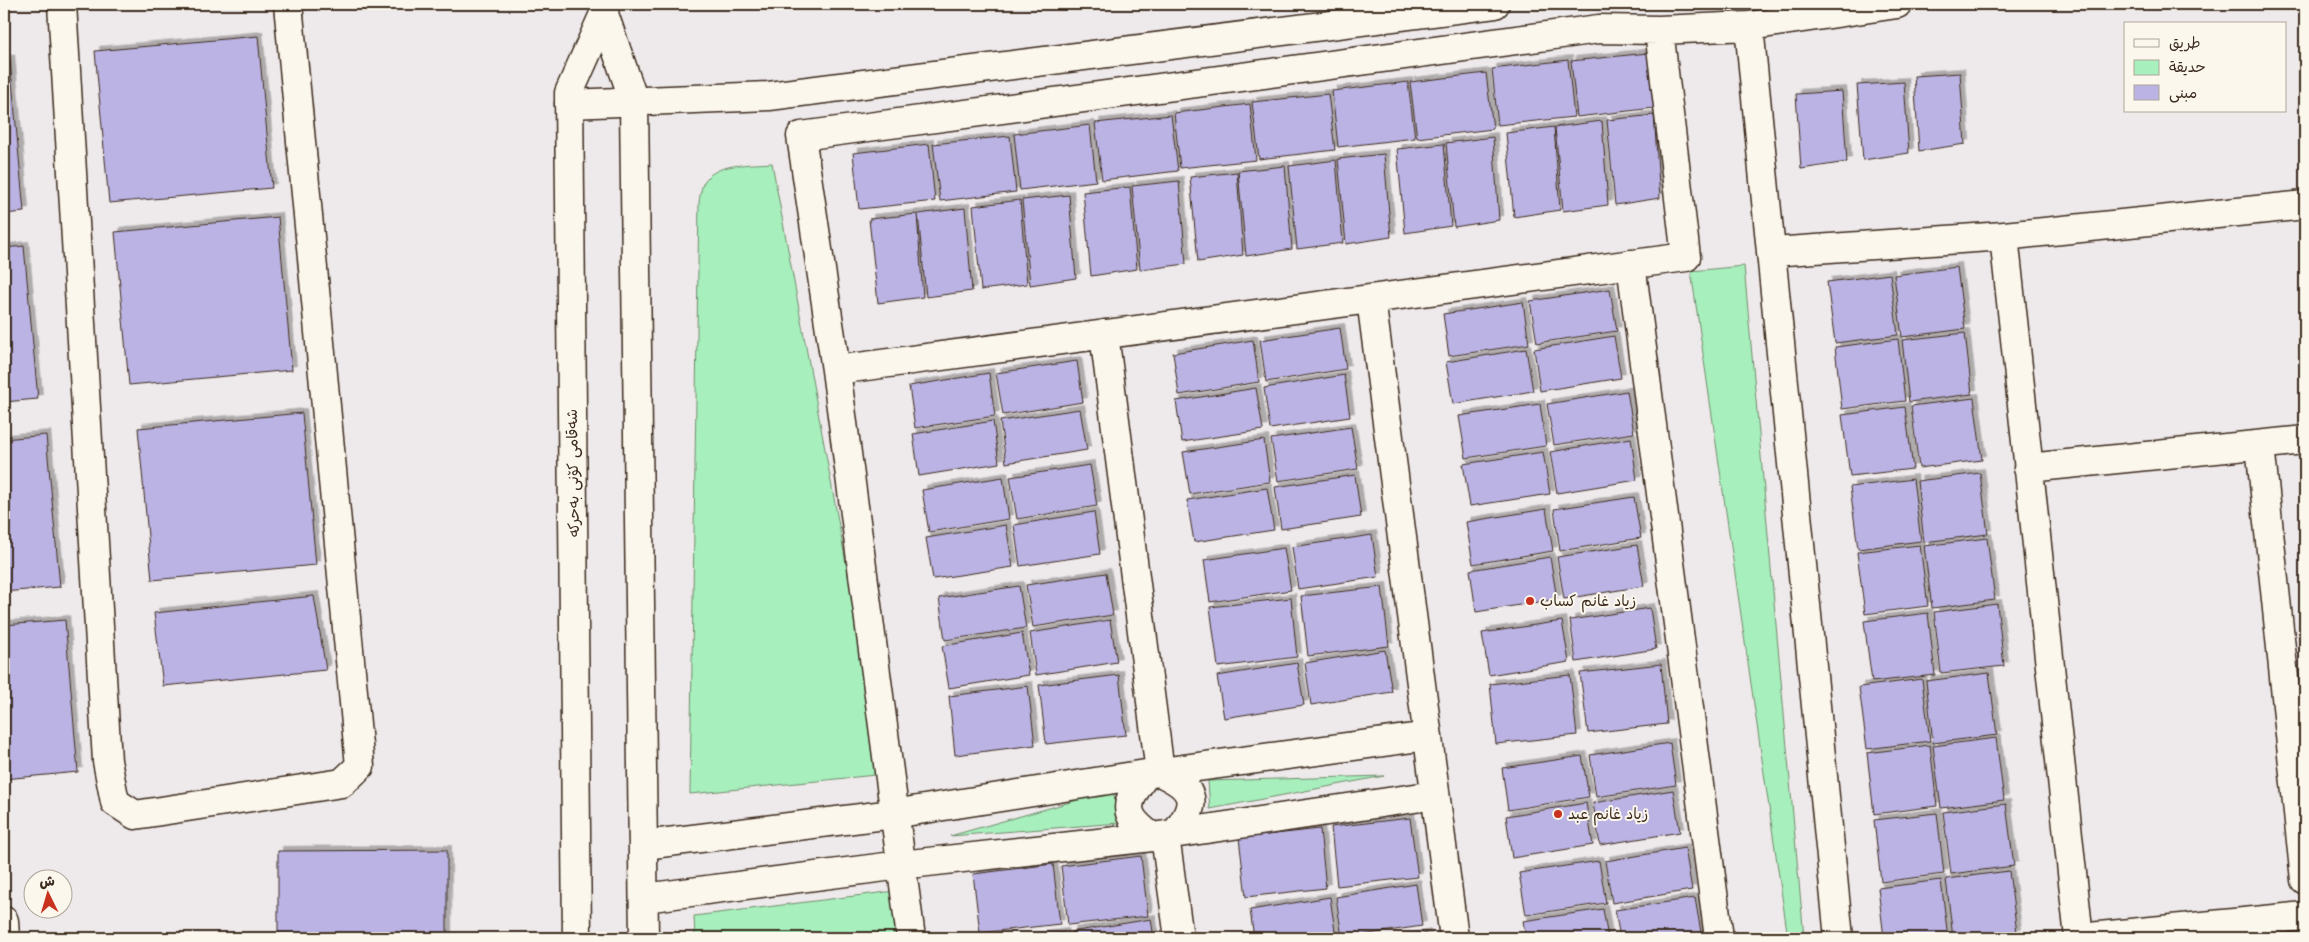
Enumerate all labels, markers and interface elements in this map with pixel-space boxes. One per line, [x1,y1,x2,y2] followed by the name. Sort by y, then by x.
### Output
[2124,22,2286,112] legend
[2169,30,2201,53] text: طريق
[2169,54,2206,77] text: حديقة
[2169,80,2197,103] text: مبنى
[559,409,584,537] street label: شەقامی کۆنی بەحرکە
[1540,588,1636,613] place label: زياد غانم كساب
[1524,595,1536,607] marker: زياد غانم كساب
[1568,801,1648,826] place label: زياد غانم عبد
[1552,808,1564,820] marker: زياد غانم عبد
[38,869,55,892] text: ش
[22,870,72,920] north arrow

